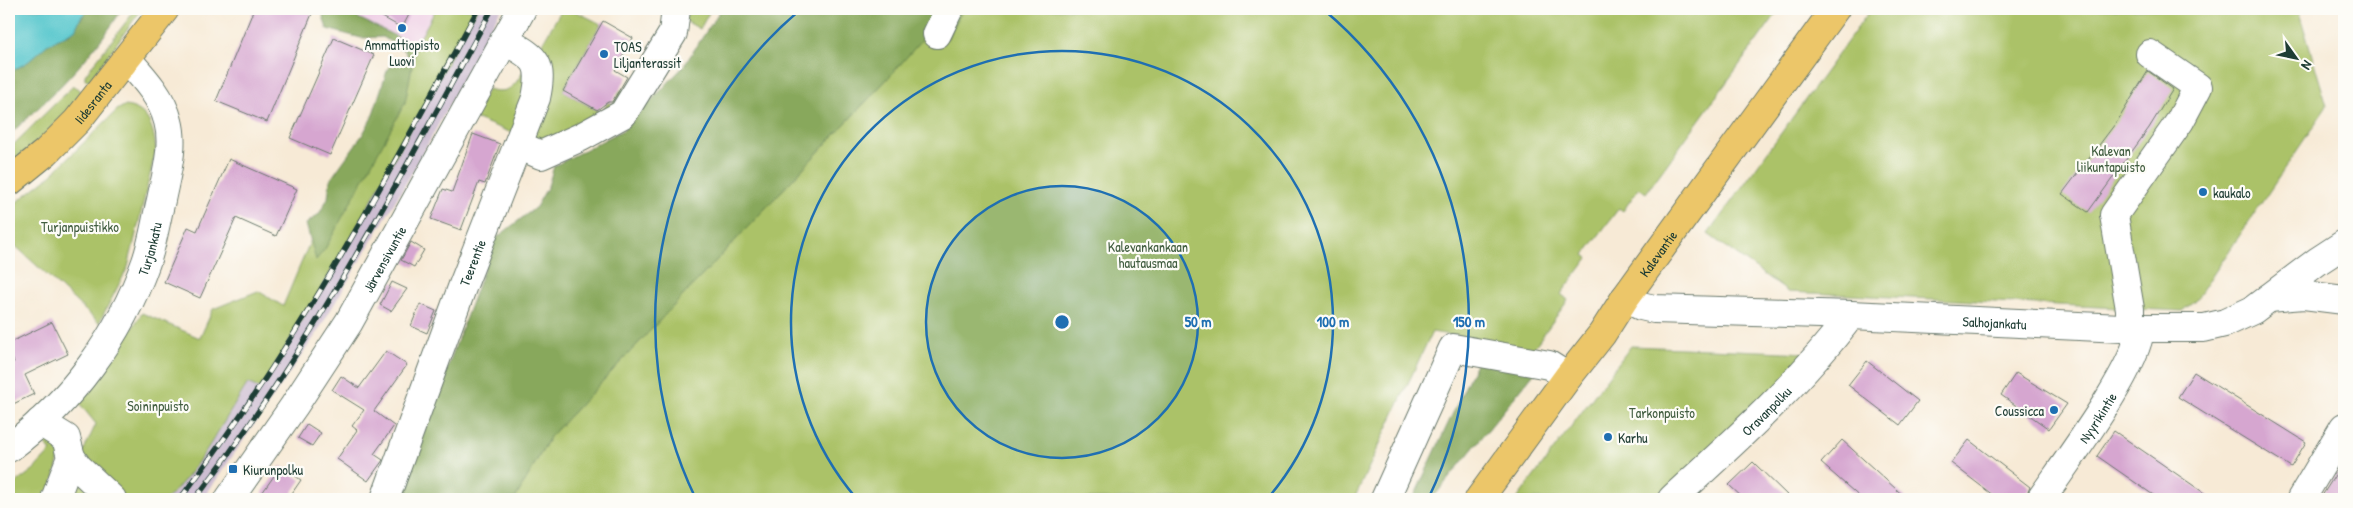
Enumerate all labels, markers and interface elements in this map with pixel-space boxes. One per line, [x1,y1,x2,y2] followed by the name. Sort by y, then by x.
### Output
[396,22,408,34] marker: Ammattiopisto Luovi
[2270,32,2320,82] north arrow
[365,35,440,70] place label: Ammattiopisto Luovi
[614,37,681,73] place label: TOAS Liljanterassit
[598,48,610,60] marker: TOAS Liljanterassit
[2297,57,2317,74] text: N
[69,76,116,127] street label: Iidesranta
[2077,141,2146,177] park label: Kalevan liikuntapuisto
[2213,183,2251,202] place label: kaukalo
[2197,186,2209,198] marker: kaukalo
[41,217,119,237] park label: Turjanpuistikko
[132,220,165,278] street label: Turjankatu
[358,222,410,296] street label: Järvensivuntie
[1634,226,1681,280] street label: Kalevantie
[454,236,490,289] street label: Teerentie
[1108,237,1188,272] park label: Kalevankankaan hautausmaa
[1185,311,1211,332] text: 50 m
[1317,311,1349,332] text: 100 m
[1453,311,1485,332] text: 150 m
[1962,311,2027,333] street label: Salhojankatu
[1053,313,1071,331] centre of rings
[1737,381,1795,440] street label: Oravanpolku
[2074,388,2121,446] street label: Nyyrikintie
[127,396,189,416] park label: Soininpuisto
[1995,401,2045,420] place label: Coussicca
[1629,403,1695,423] park label: Tarkonpuisto
[2048,404,2060,416] marker: Coussicca
[1618,428,1648,447] place label: Karhu
[1602,431,1614,443] marker: Karhu
[243,460,304,480] place label: Kiurunpolku
[227,463,239,475] marker: Kiurunpolku

